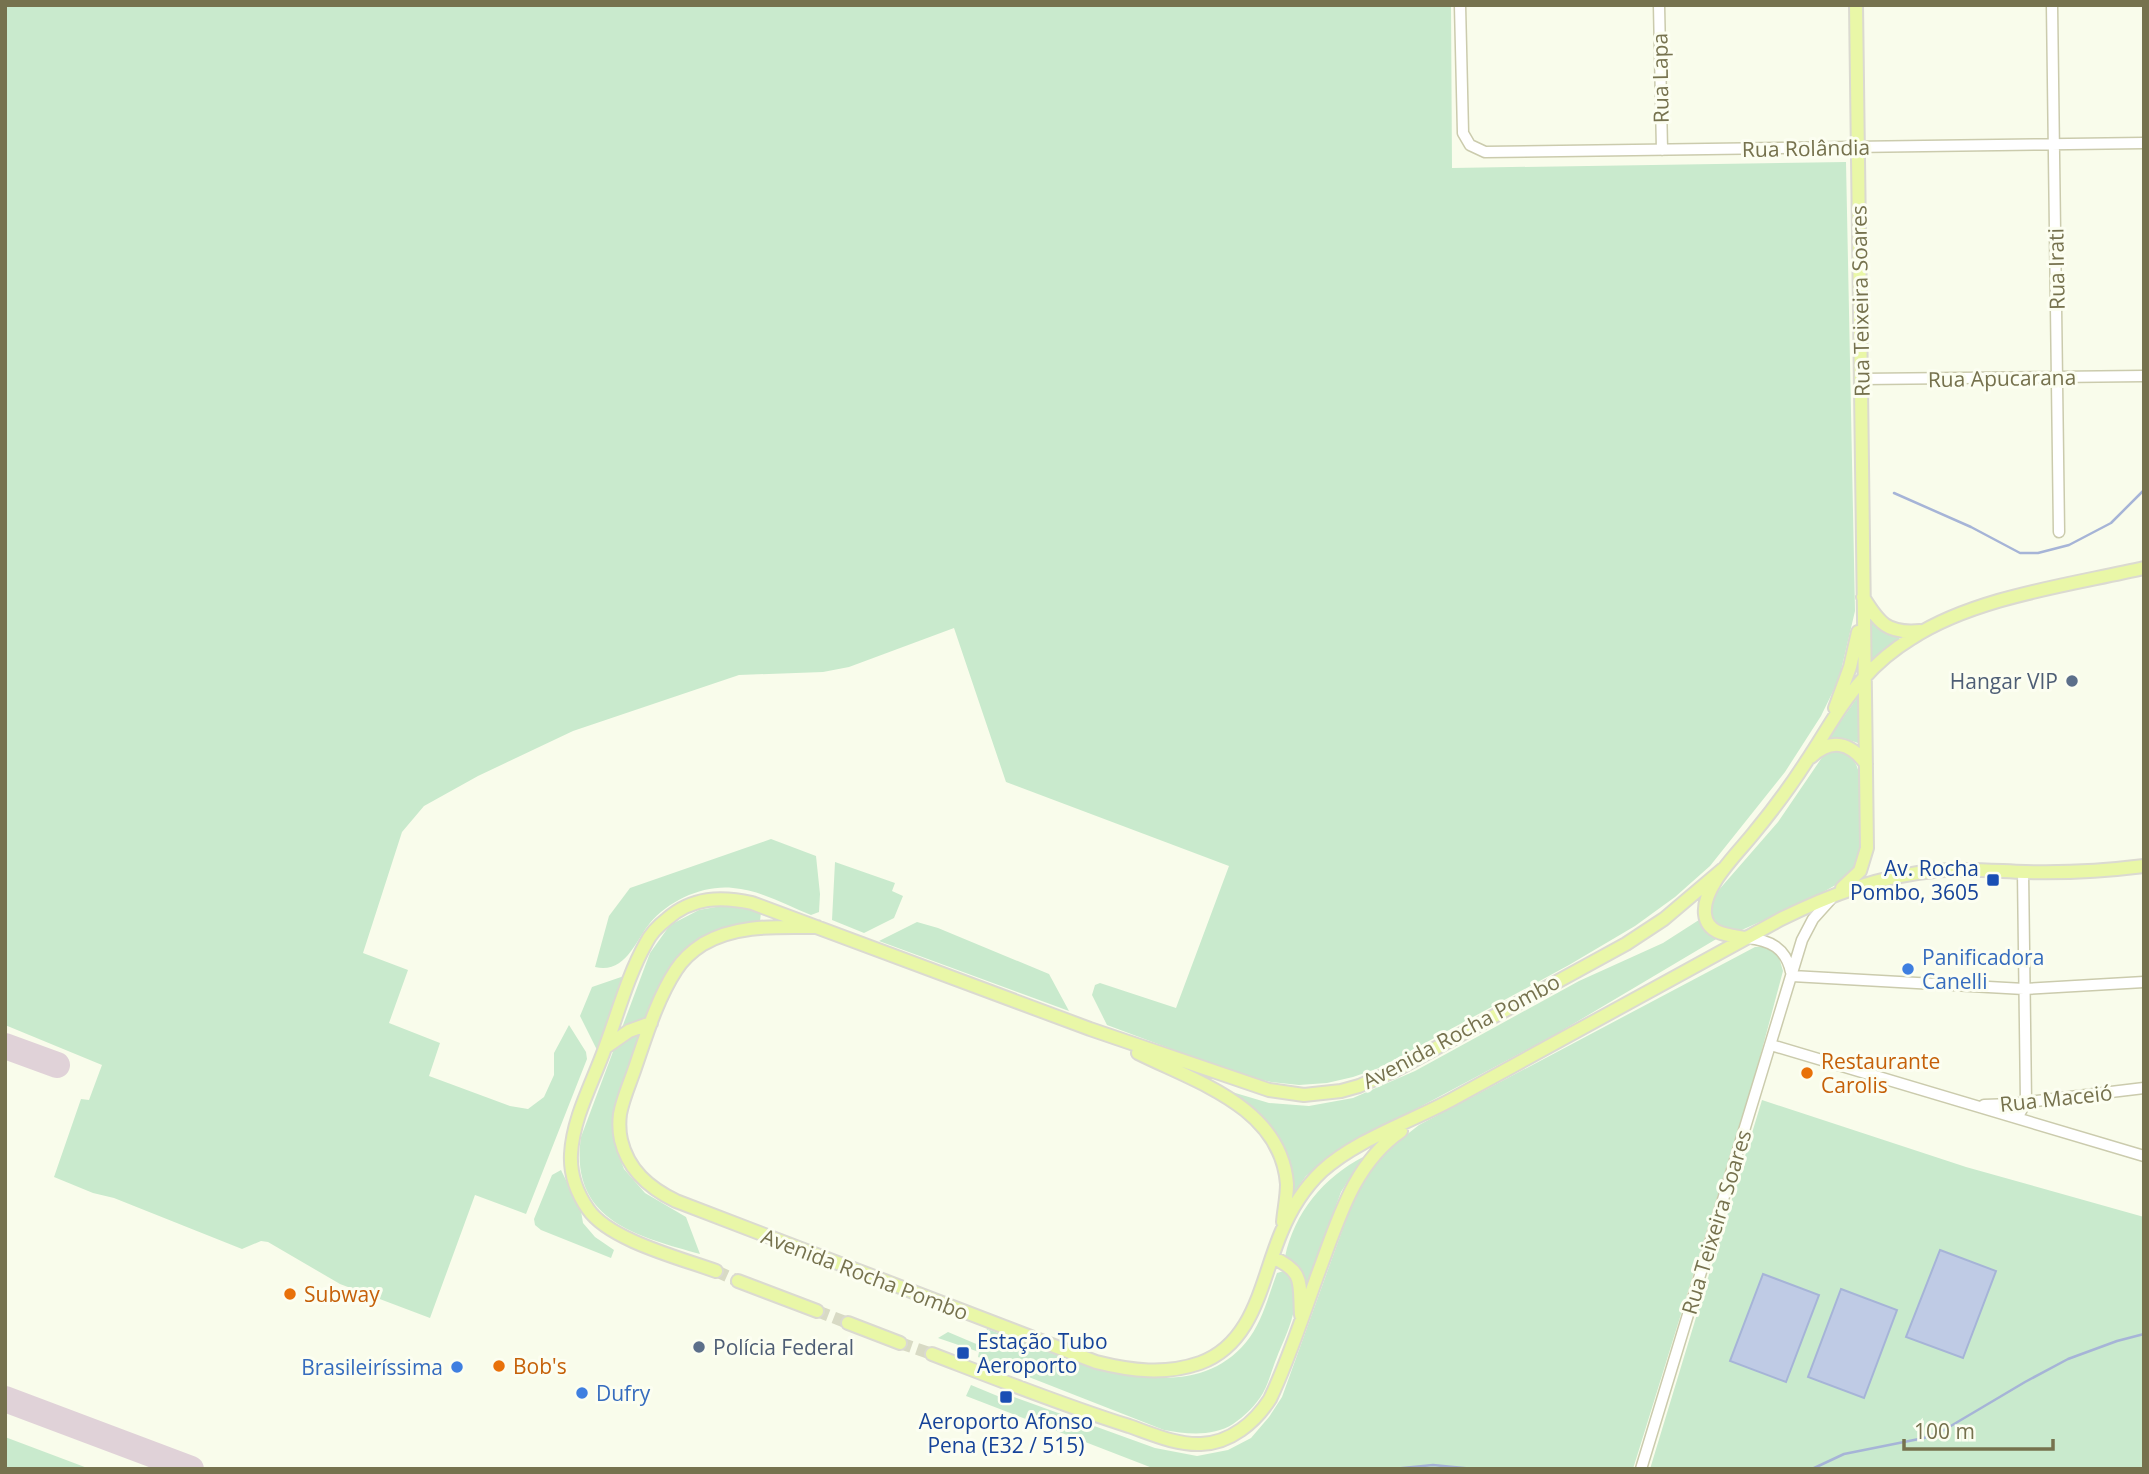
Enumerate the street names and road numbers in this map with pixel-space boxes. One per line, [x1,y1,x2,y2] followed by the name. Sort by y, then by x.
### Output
[1645,33,1675,123] street label: Rua Lapa
[1742,133,1870,163] street label: Rua Rolândia
[1844,205,1876,397] street label: Rua Teixeira Soares
[2041,228,2071,310] street label: Rua Irati
[1928,363,2076,393] street label: Rua Apucarana
[1357,967,1565,1095] street label: Avenida Rocha Pombo
[1998,1078,2114,1118] street label: Rua Maceió
[1675,1126,1757,1318] street label: Rua Teixeira Soares
[757,1222,973,1326] street label: Avenida Rocha Pombo

